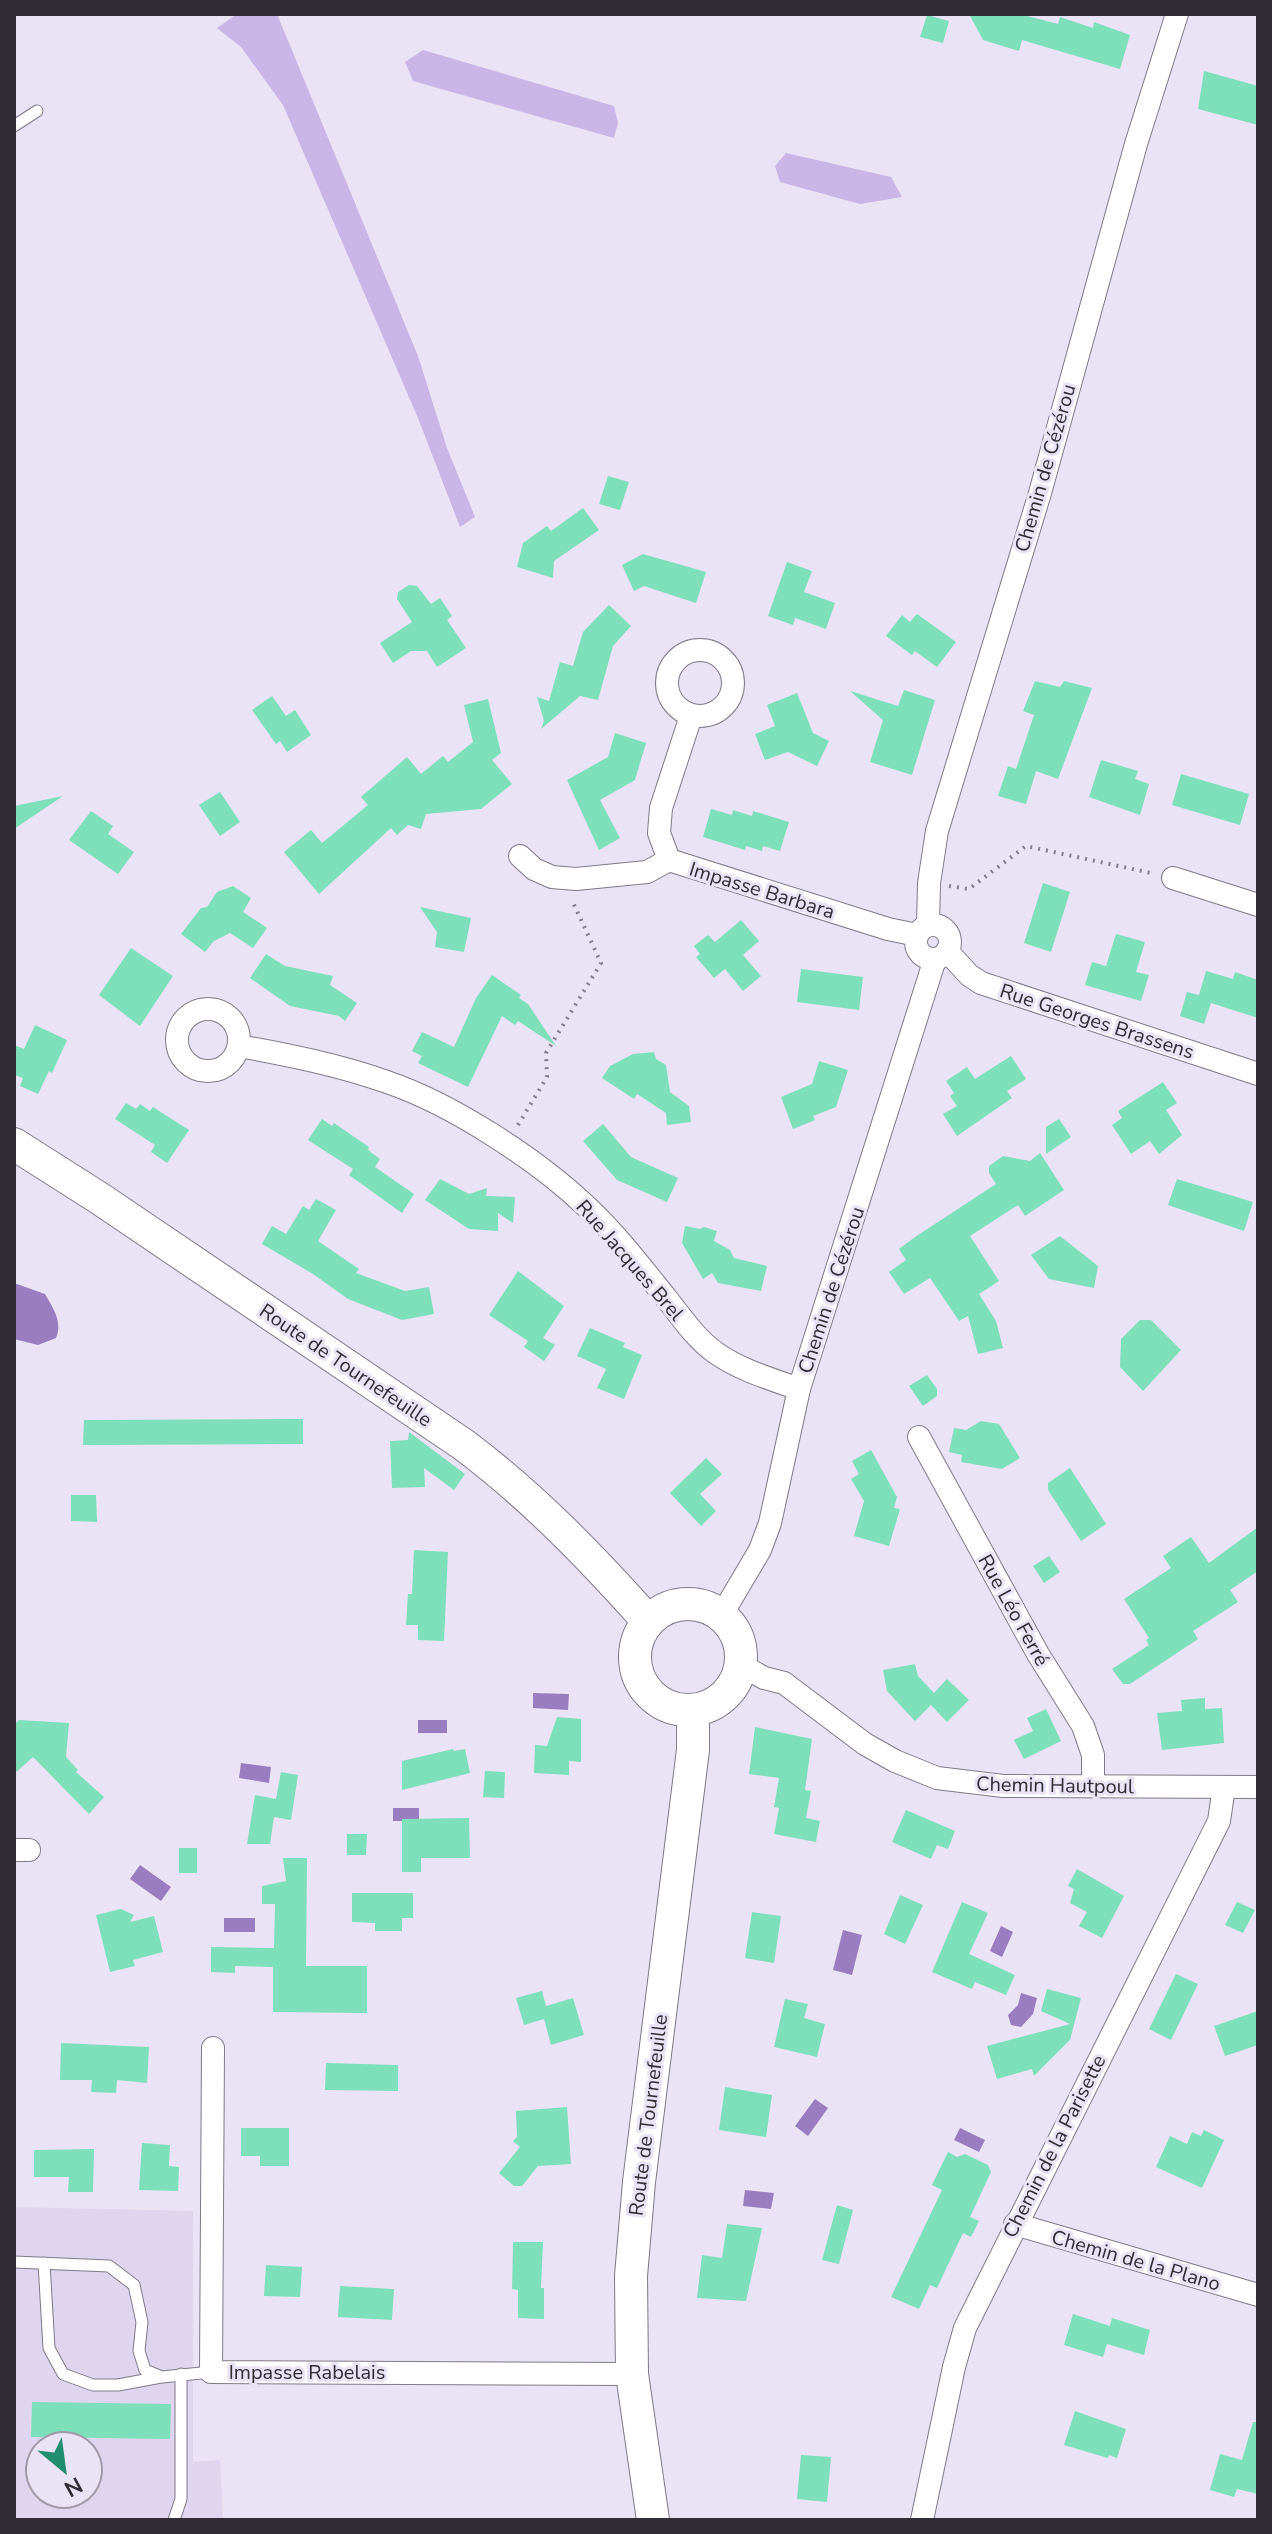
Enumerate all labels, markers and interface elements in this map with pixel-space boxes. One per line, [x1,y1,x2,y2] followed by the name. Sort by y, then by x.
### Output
[1009,381,1082,555] street label: Chemin de Cézérou
[686,856,838,925] street label: Impasse Barbara
[996,977,1197,1066] street label: Rue Georges Brassens
[570,1194,690,1327] street label: Rue Jacques Brel
[792,1203,871,1377] street label: Chemin de Cézérou
[254,1297,437,1433] street label: Route de Tournefeuille
[972,1549,1055,1671] street label: Rue Léo Ferré
[976,1771,1134,1800] street label: Chemin Hautpoul
[623,2013,674,2217] street label: Route de Tournefeuille
[997,2050,1112,2242] street label: Chemin de la Parisette
[1048,2223,1223,2298] street label: Chemin de la Plano
[229,2359,385,2386] street label: Impasse Rabelais
[24,2430,104,2510] north arrow
[59,2470,88,2504] text: N

